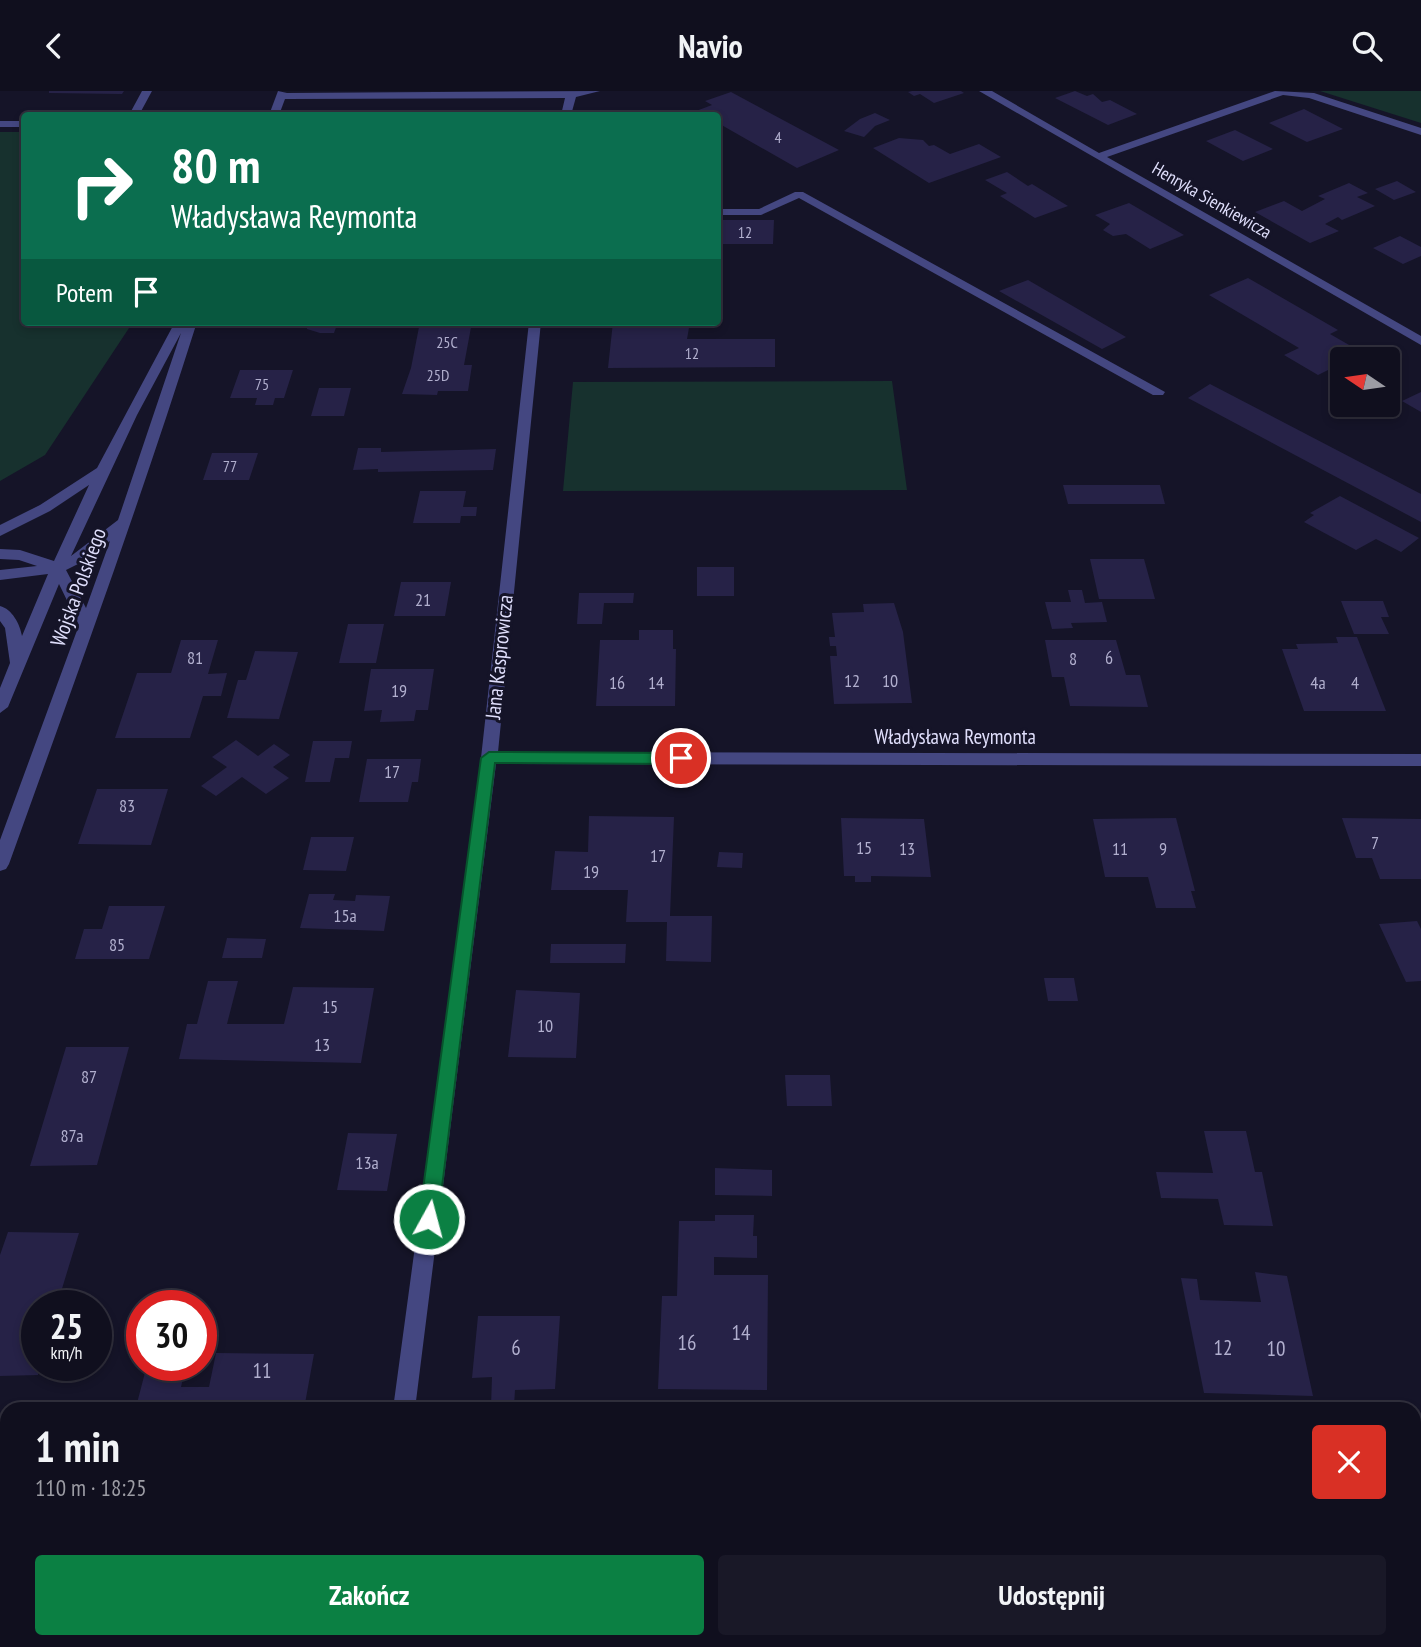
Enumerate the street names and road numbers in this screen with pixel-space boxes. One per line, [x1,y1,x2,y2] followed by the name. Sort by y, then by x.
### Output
[1148,156,1276,244] street label: Henryka Sienkiewicza
[44,524,112,650] street label: Wojska Polskiego
[479,594,519,721] street label: Jana Kasprowicza
[874,723,1036,750] street label: Władysława Reymonta

